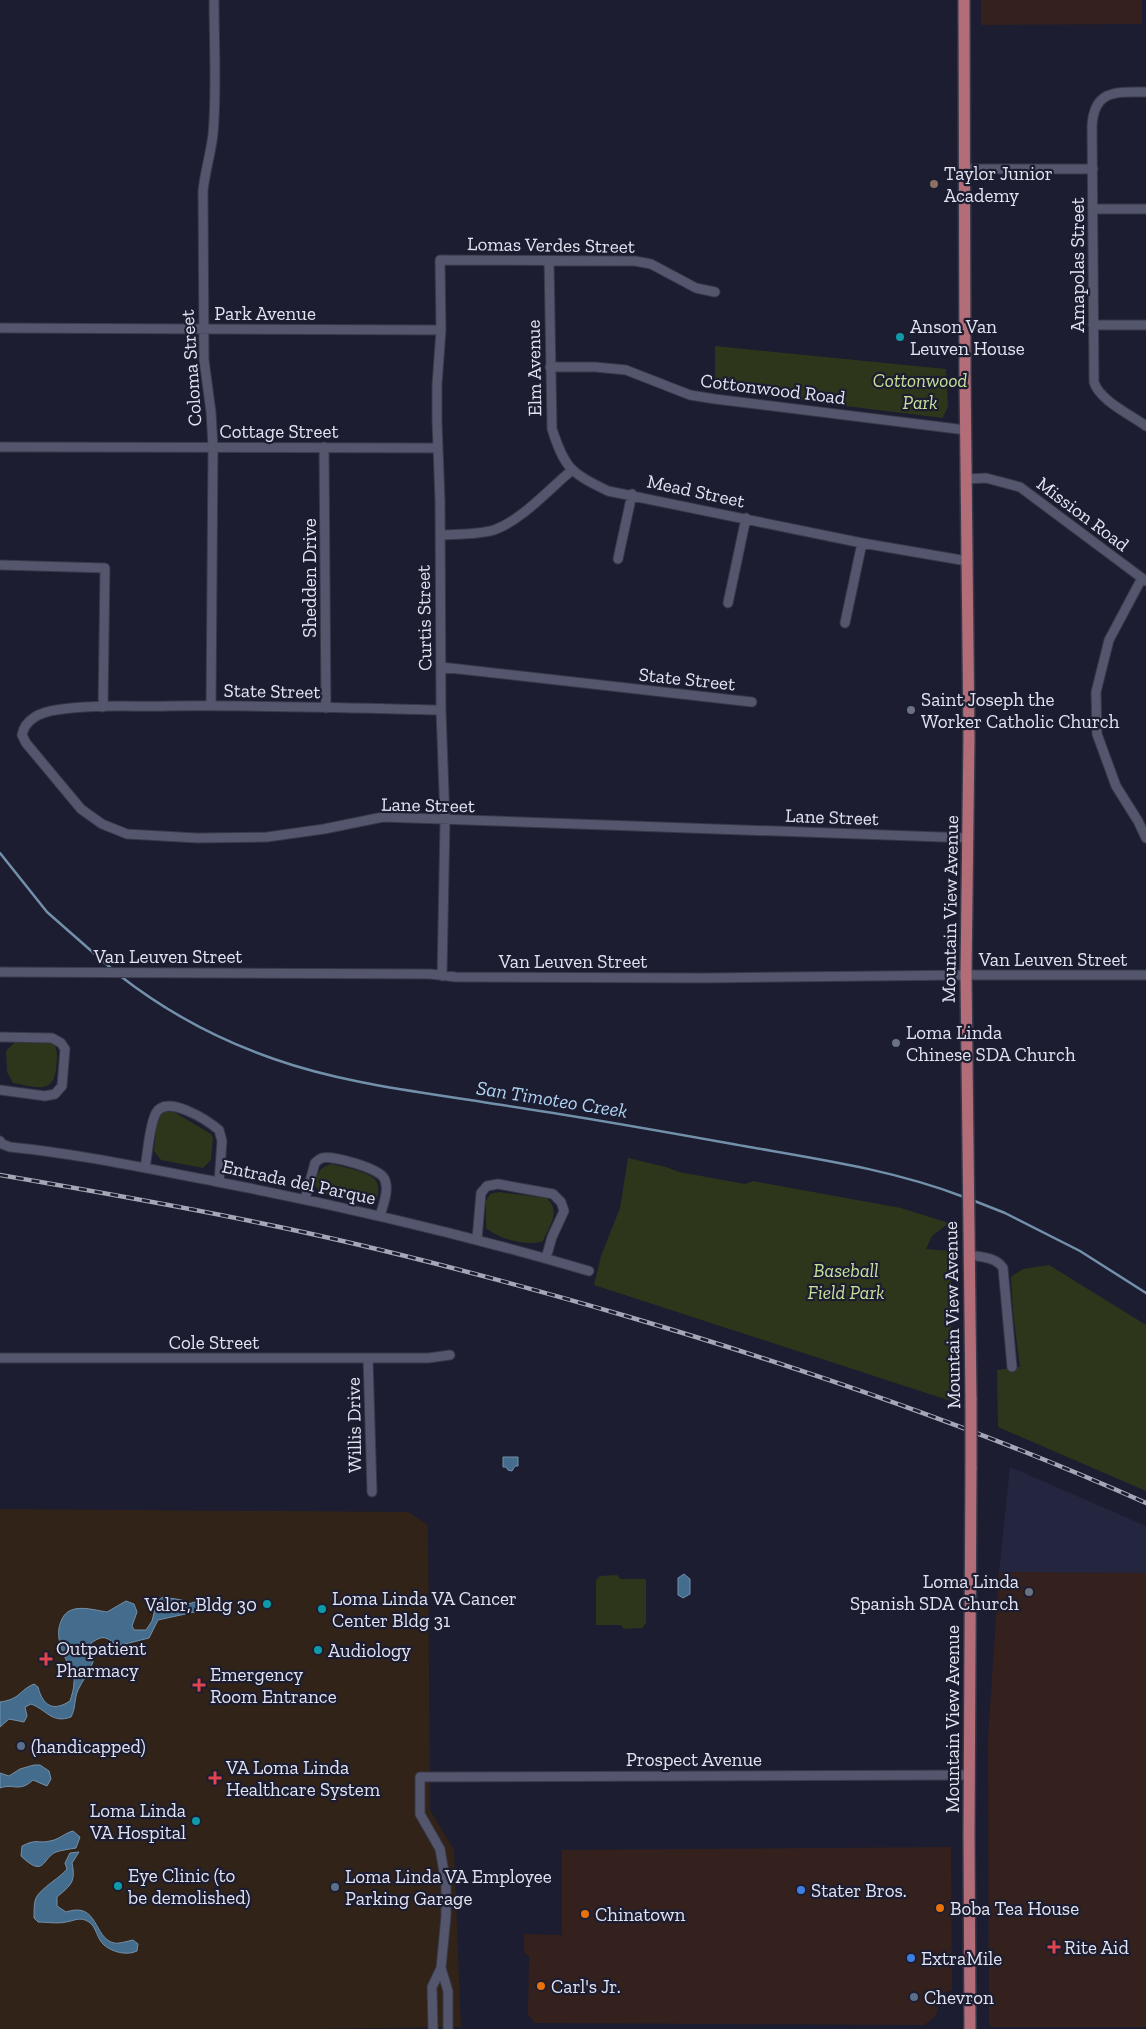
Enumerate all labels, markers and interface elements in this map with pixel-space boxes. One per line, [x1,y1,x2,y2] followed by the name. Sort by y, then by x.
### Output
[944,162,1053,207] place label: Taylor Junior Academy
[928,178,940,190] marker: Taylor Junior Academy
[1066,197,1089,333] street label: Amapolas Street
[467,232,635,258] street label: Lomas Verdes Street
[214,302,316,325] street label: Park Avenue
[175,309,207,427] street label: Coloma Street
[910,315,1025,360] place label: Anson Van Leuven House
[522,319,546,416] street label: Elm Avenue
[894,331,906,343] marker: Anson Van Leuven House
[699,369,847,409] street label: Cottonwood Road
[873,369,967,414] park label: Cottonwood Park
[219,420,339,443] street label: Cottage Street
[645,469,747,513] street label: Mead Street
[1032,472,1134,557] street label: Mission Road
[298,518,321,638] street label: Shedden Drive
[412,565,436,671] street label: Curtis Street
[638,663,736,695] street label: State Street
[223,679,321,703] street label: State Street
[921,688,1120,733] place label: Saint Joseph the Worker Catholic Church
[905,704,917,716] marker: Saint Joseph the Worker Catholic Church
[381,793,475,817] street label: Lane Street
[785,804,879,830] street label: Lane Street
[937,815,963,1003] street label: Mountain View Avenue
[93,945,242,968] street label: Van Leuven Street
[978,948,1127,971] street label: Van Leuven Street
[498,950,647,973] street label: Van Leuven Street
[906,1021,1076,1066] place label: Loma Linda Chinese SDA Church
[890,1037,902,1049] marker: Loma Linda Chinese SDA Church
[475,1075,629,1123] water label: San Timoteo Creek
[220,1154,378,1210] street label: Entrada del Parque
[939,1221,965,1409] street label: Mountain View Avenue
[808,1259,884,1304] park label: Baseball Field Park
[169,1331,259,1354] street label: Cole Street
[342,1377,366,1473] street label: Willis Drive
[850,1570,1019,1615] place label: Loma Linda Spanish SDA Church
[1023,1586,1035,1598] marker: Loma Linda Spanish SDA Church
[332,1587,517,1632] place label: Loma Linda VA Cancer Center Bldg 31
[144,1593,257,1616] place label: Valor, Bldg 30
[261,1598,273,1610] marker: Valor, Bldg 30
[316,1603,328,1615] marker: Loma Linda VA Cancer Center Bldg 31
[941,1625,964,1813] street label: Mountain View Avenue
[56,1637,146,1682] place label: Outpatient Pharmacy
[328,1639,411,1662] place label: Audiology
[312,1644,324,1656] marker: Audiology
[40,1653,52,1665] marker: Outpatient Pharmacy
[210,1663,337,1708] place label: Emergency Room Entrance
[192,1678,206,1692] marker: Emergency Room Entrance
[31,1735,146,1758] place label: (handicapped)
[15,1740,27,1752] marker: (handicapped)
[626,1748,762,1771] street label: Prospect Avenue
[225,1756,381,1801] place label: VA Loma Linda Healthcare System
[208,1771,222,1785] marker: VA Loma Linda Healthcare System
[89,1799,186,1844] place label: Loma Linda VA Hospital
[190,1815,202,1827] marker: Loma Linda VA Hospital
[127,1864,251,1909] place label: Eye Clinic (to be demolished)
[345,1865,552,1910] place label: Loma Linda VA Employee Parking Garage
[811,1879,907,1902] place label: Stater Bros.
[112,1880,124,1892] marker: Eye Clinic (to be demolished)
[329,1881,341,1893] marker: Loma Linda VA Employee Parking Garage
[795,1884,807,1896] marker: Stater Bros.
[950,1897,1079,1920] place label: Boba Tea House
[934,1902,946,1914] marker: Boba Tea House
[595,1903,685,1926] place label: Chinatown
[579,1908,591,1920] marker: Chinatown
[1064,1936,1129,1959] place label: Rite Aid
[1048,1941,1060,1953] marker: Rite Aid
[921,1947,1002,1970] place label: ExtraMile
[905,1952,917,1964] marker: ExtraMile
[551,1975,621,1998] place label: Carl's Jr.
[535,1980,547,1992] marker: Carl's Jr.
[924,1986,994,2009] place label: Chevron
[908,1991,920,2003] marker: Chevron

